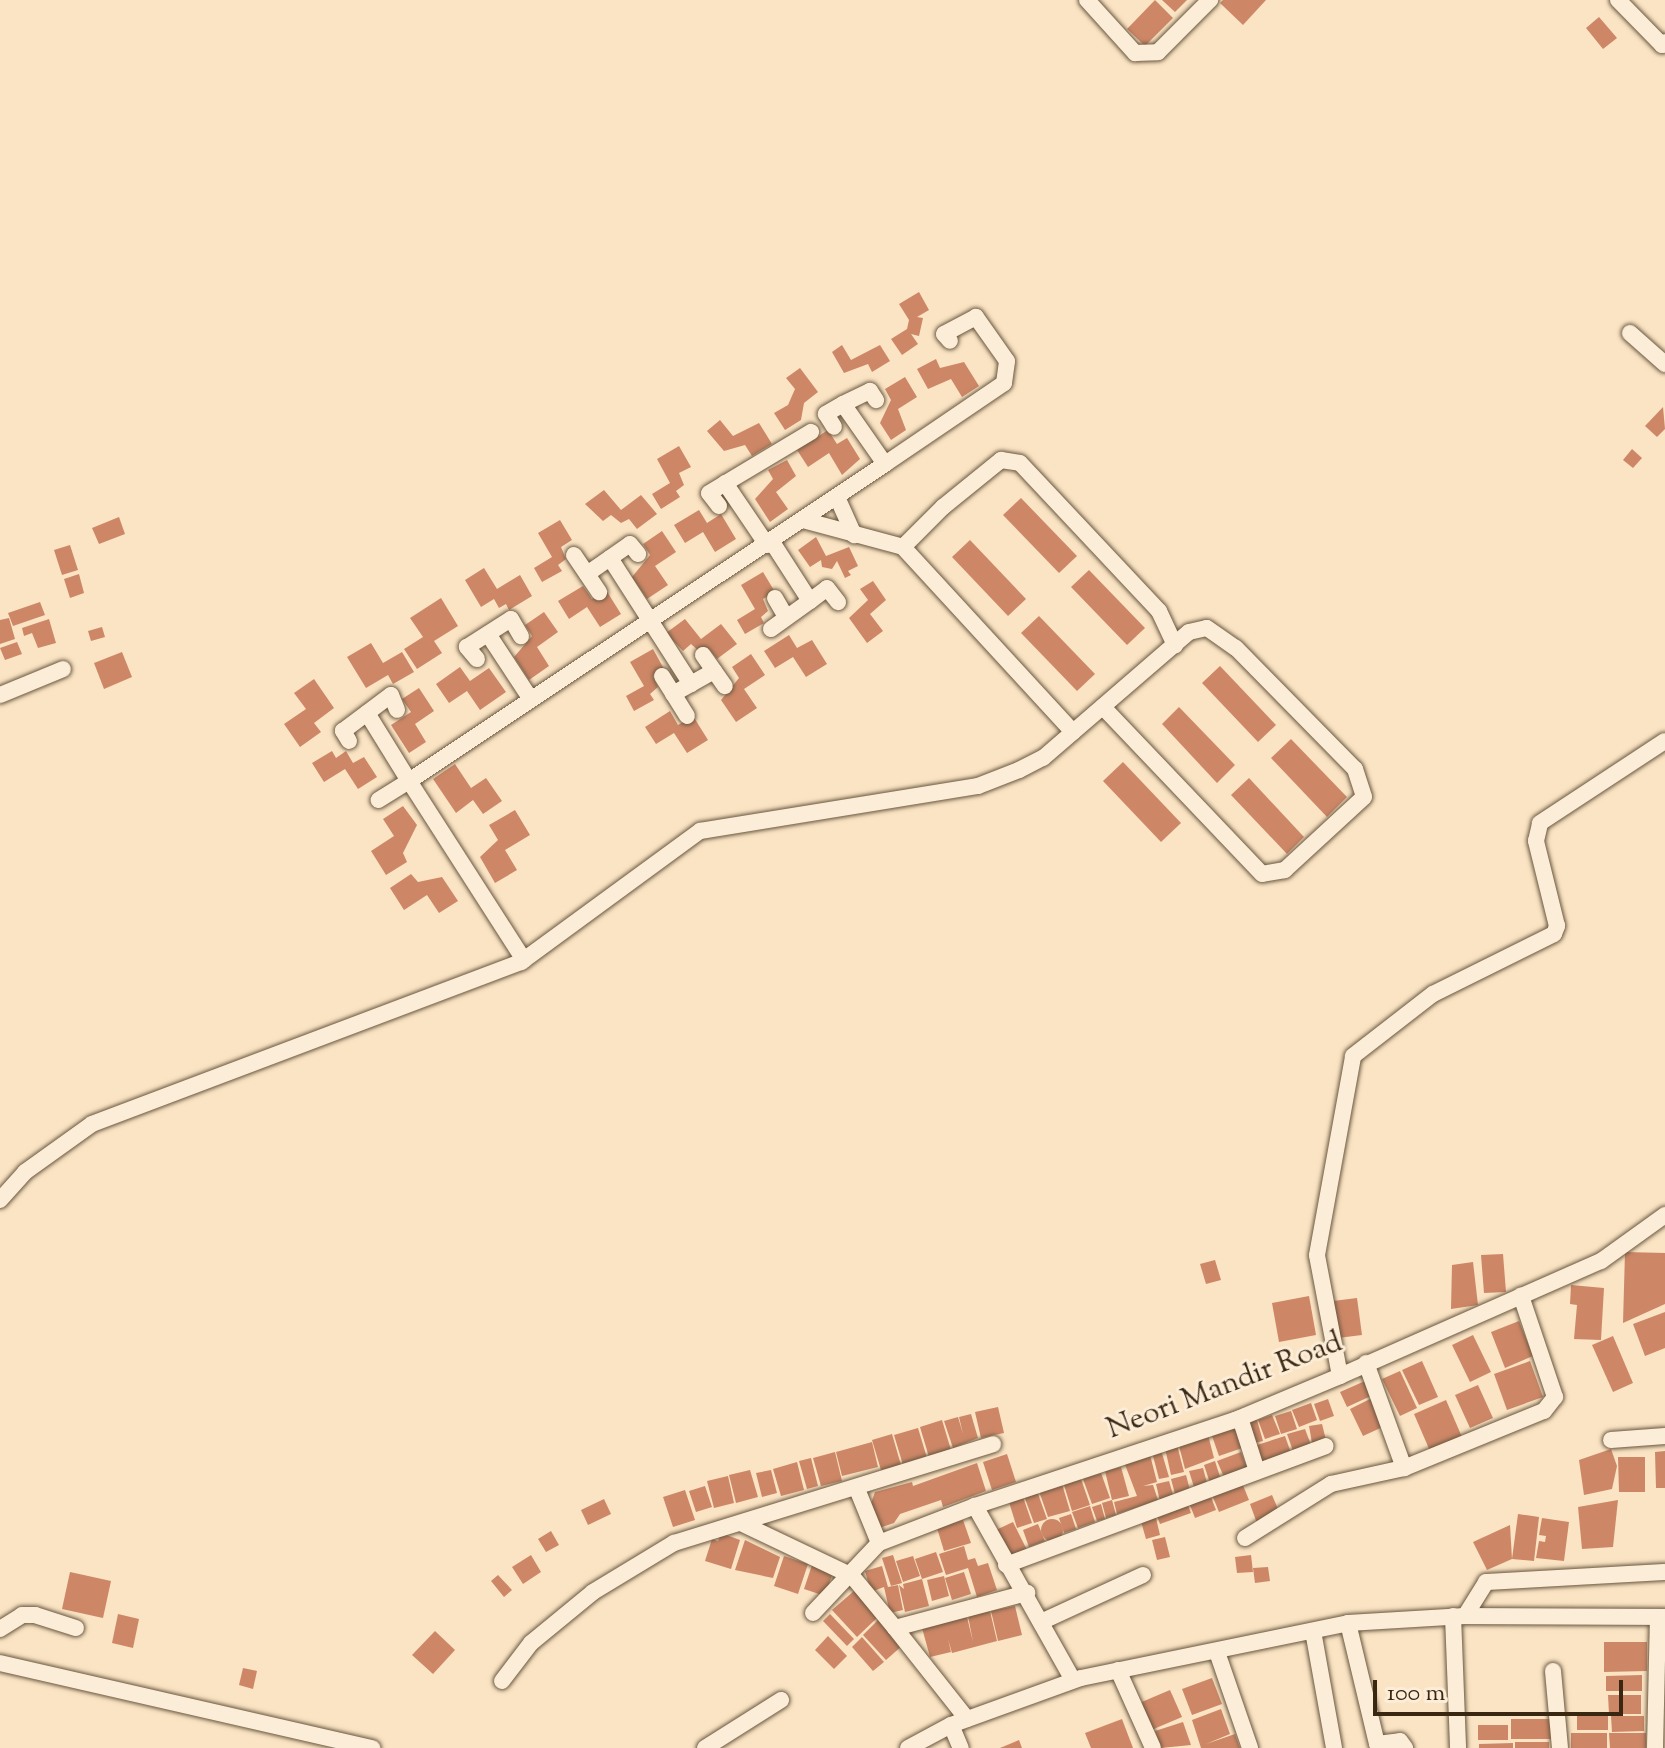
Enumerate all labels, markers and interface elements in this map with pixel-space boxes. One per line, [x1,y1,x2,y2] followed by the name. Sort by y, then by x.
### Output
[1102,1326,1348,1448] street label: Neori Mandir Road
[1377,1664,1627,1714] scale bar
[1387,1677,1445,1711] text: 100 m

